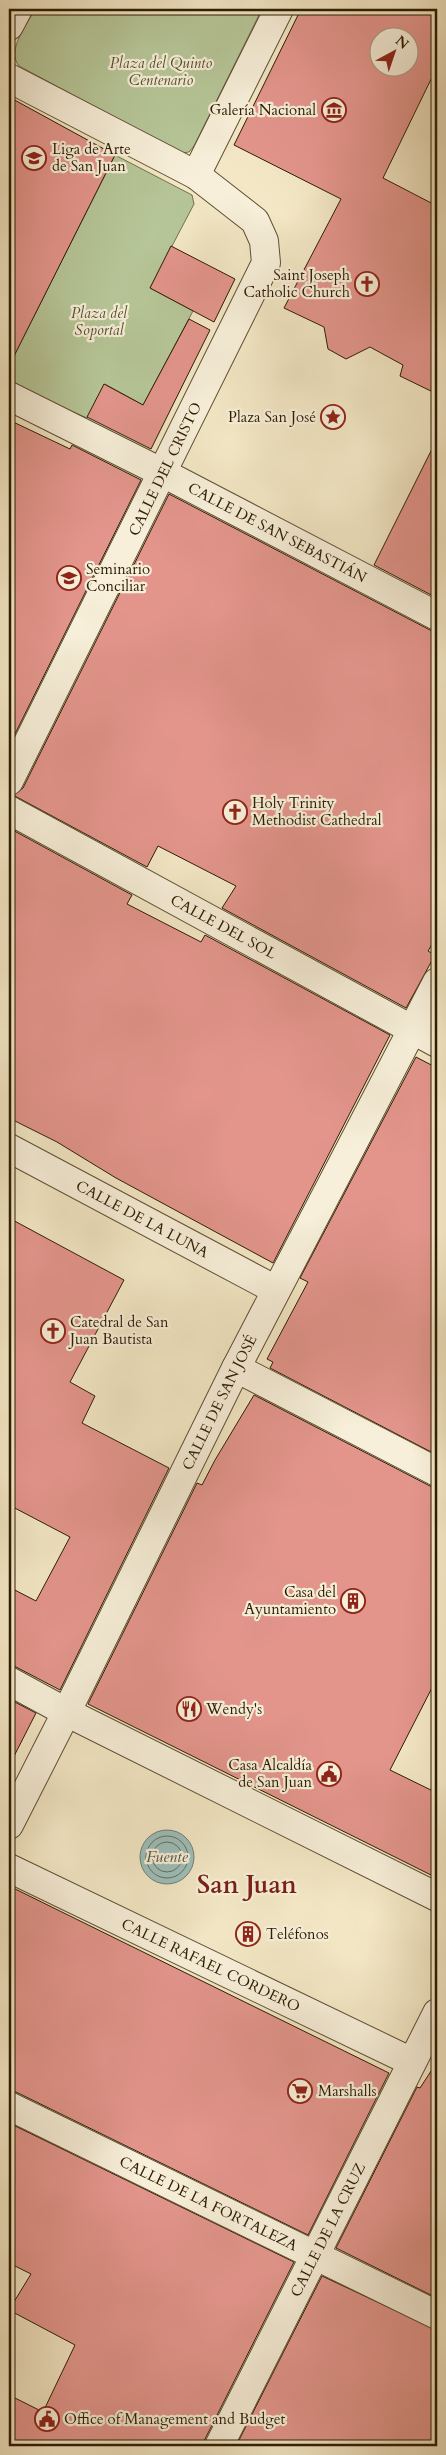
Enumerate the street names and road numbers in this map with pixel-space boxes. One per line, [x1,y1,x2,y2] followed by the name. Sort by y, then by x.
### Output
[124,399,206,539] street label: CALLE DEL CRISTO
[184,478,370,588] street label: CALLE DE SAN SEBASTIÁN
[167,890,281,964] street label: CALLE DEL SOL
[72,1175,212,1263] street label: CALLE DE LA LUNA
[177,1331,262,1474] street label: CALLE DE SAN JOSÉ
[118,1914,303,2017] street label: CALLE RAFAEL CORDERO
[116,2151,301,2256] street label: CALLE DE LA FORTALEZA
[286,2159,370,2300] street label: CALLE DE LA CRUZ

